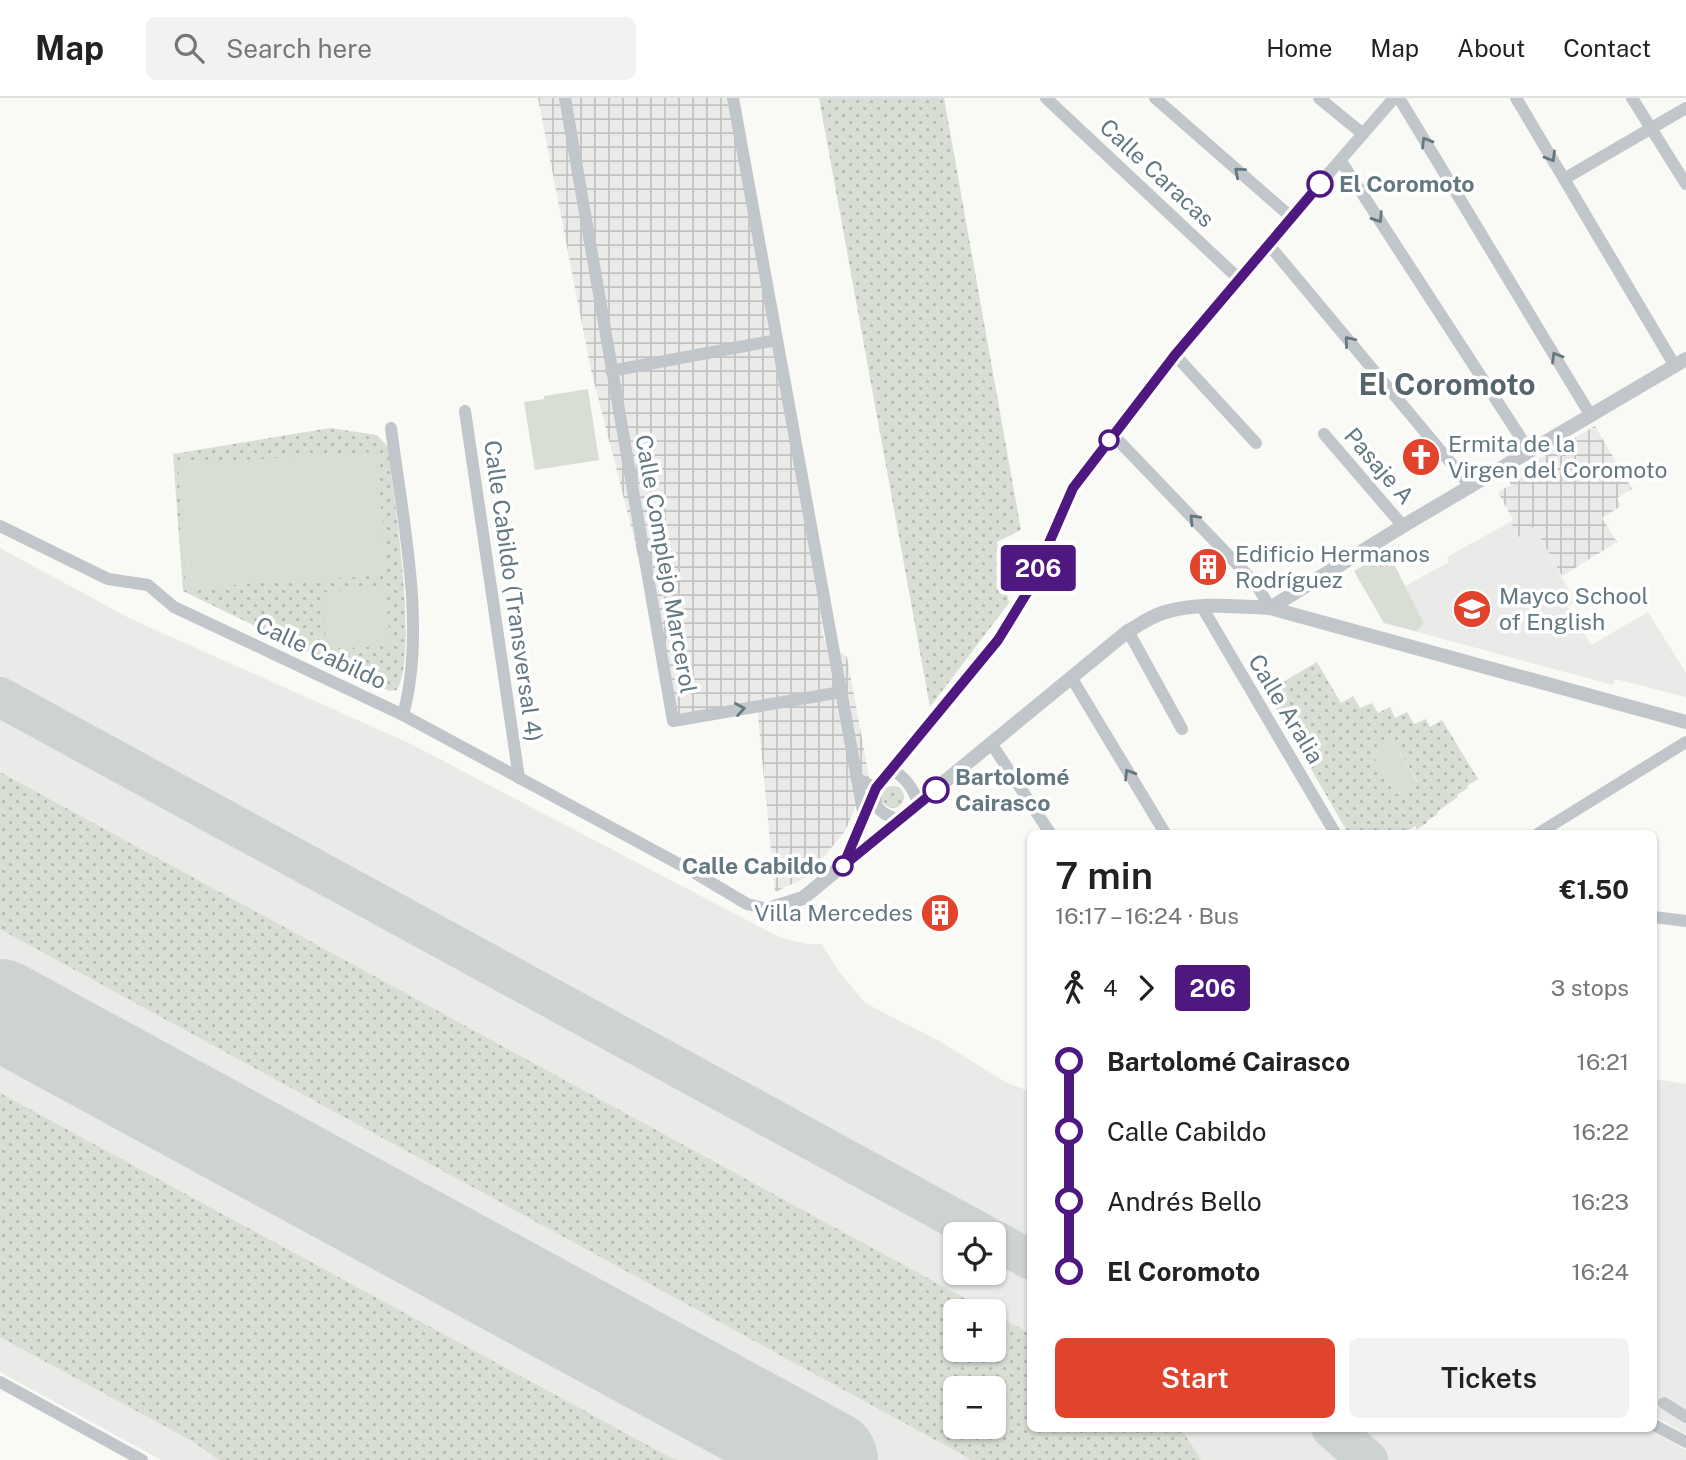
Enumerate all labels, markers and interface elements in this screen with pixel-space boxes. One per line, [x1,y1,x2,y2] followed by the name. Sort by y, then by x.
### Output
[146,17,636,80] search box
[35,29,104,67] text: Map
[170,29,208,67] icon: search
[226,33,372,64] text: Search here
[1266,34,1332,62] text: Home
[1370,34,1419,62] text: Map
[1457,34,1525,62] text: About
[1563,34,1651,62] text: Contact
[1095,113,1220,232] street label: Calle Caracas
[1421,136,1434,149] one-way arrow
[1542,149,1555,162] one-way arrow
[1235,168,1248,180] one-way arrow
[1339,170,1475,197] place label: El Coromoto
[1307,171,1333,197] marker: El Coromoto
[1369,210,1382,223] one-way arrow
[1345,336,1357,349] one-way arrow
[1551,352,1564,365] one-way arrow
[1359,366,1535,402] district label: El Coromoto
[1339,422,1420,509] street label: Pasaje A
[1099,430,1119,450] unlabelled marker
[1448,430,1667,483] place label: Ermita de la Virgen del Coromoto
[630,432,703,695] street label: Calle Complejo Marcerol
[1400,436,1442,478] church icon: Ermita de la Virgen del Coromoto
[479,438,548,743] street label: Calle Cabildo (Transversal 4)
[1189,514,1202,527] one-way arrow
[1235,540,1430,593] place label: Edificio Hermanos Rodríguez
[998,545,1078,591] line badge: 206
[1187,546,1229,588] building icon: Edificio Hermanos Rodríguez
[1015,554,1061,582] text: 206
[1499,582,1649,635] place label: Mayco School of English
[1451,588,1493,630] school or university icon: Mayco School of English
[252,611,391,695] street label: Calle Cabildo
[1243,649,1330,768] street label: Calle Aralia
[734,702,746,717] one-way arrow
[955,763,1070,816] place label: Bartolomé Cairasco
[1125,769,1138,782] one-way arrow
[923,777,949,803] marker: Bartolomé Cairasco
[682,852,827,879] place label: Calle Cabildo
[1055,853,1153,898] text: 7 min
[833,856,853,876] marker: Calle Cabildo
[1560,874,1629,905] text: €1.50
[919,892,961,934] building icon: Villa Mercedes
[754,899,913,926] place label: Villa Mercedes
[1055,902,1239,929] text: 16:17 – 16:24 · Bus
[1055,969,1093,1007] icon: walk
[1127,969,1165,1007] icon: forward
[1103,974,1117,1001] text: 4
[1189,974,1236,1002] text: 206
[1551,974,1629,1001] text: 3 stops
[1107,1046,1350,1077] text: Bartolomé Cairasco
[1577,1048,1629,1075] text: 16:21
[1107,1116,1266,1147] text: Calle Cabildo
[1572,1118,1629,1145] text: 16:22
[1107,1186,1262,1217] text: Andrés Bello
[1571,1188,1629,1215] text: 16:23
[943,1222,1006,1439] map controls
[943,1222,1006,1285] button: locate
[1107,1256,1260,1287] text: El Coromoto
[1572,1258,1629,1285] text: 16:24
[943,1299,1006,1362] button: +
[1055,1338,1335,1418] button: Start
[1349,1338,1629,1418] button: Tickets
[943,1376,1006,1439] button: −

